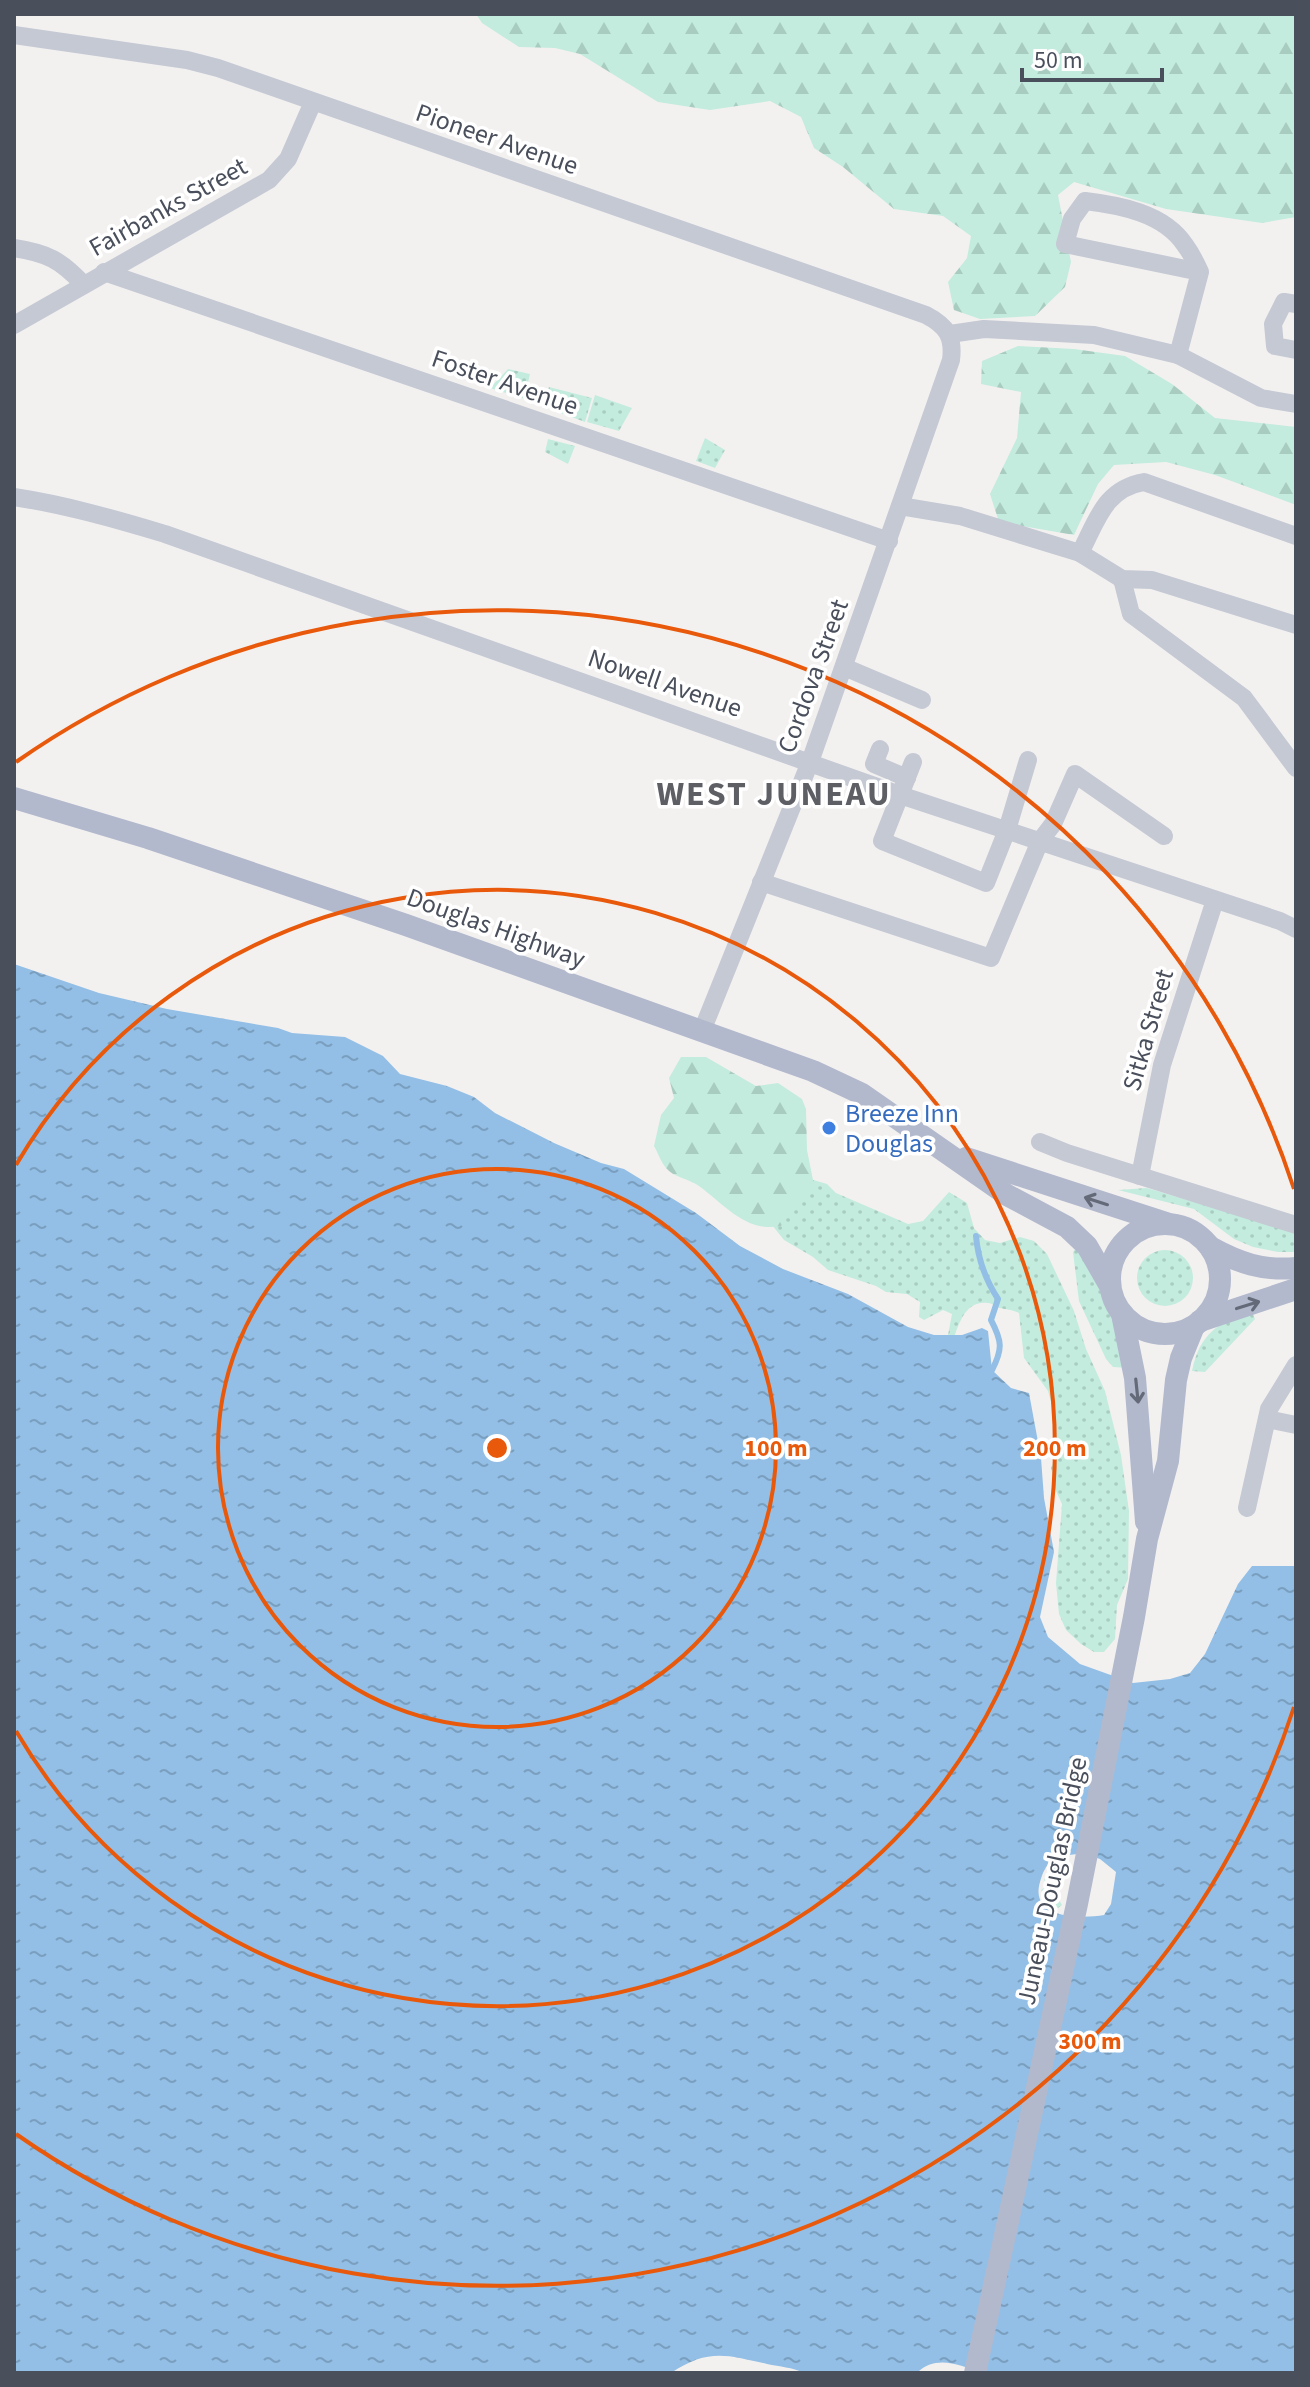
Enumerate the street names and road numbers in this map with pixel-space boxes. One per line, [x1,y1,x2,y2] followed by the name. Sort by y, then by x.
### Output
[411,94,583,184] street label: Pioneer Avenue
[82,148,254,266] street label: Fairbanks Street
[427,340,583,424] street label: Foster Avenue
[768,594,858,758] street label: Cordova Street
[583,639,747,727] street label: Nowell Avenue
[402,879,590,977] street label: Douglas Highway
[1113,965,1183,1095] street label: Sitka Street
[1008,1754,1096,2008] street label: Juneau-Douglas Bridge

